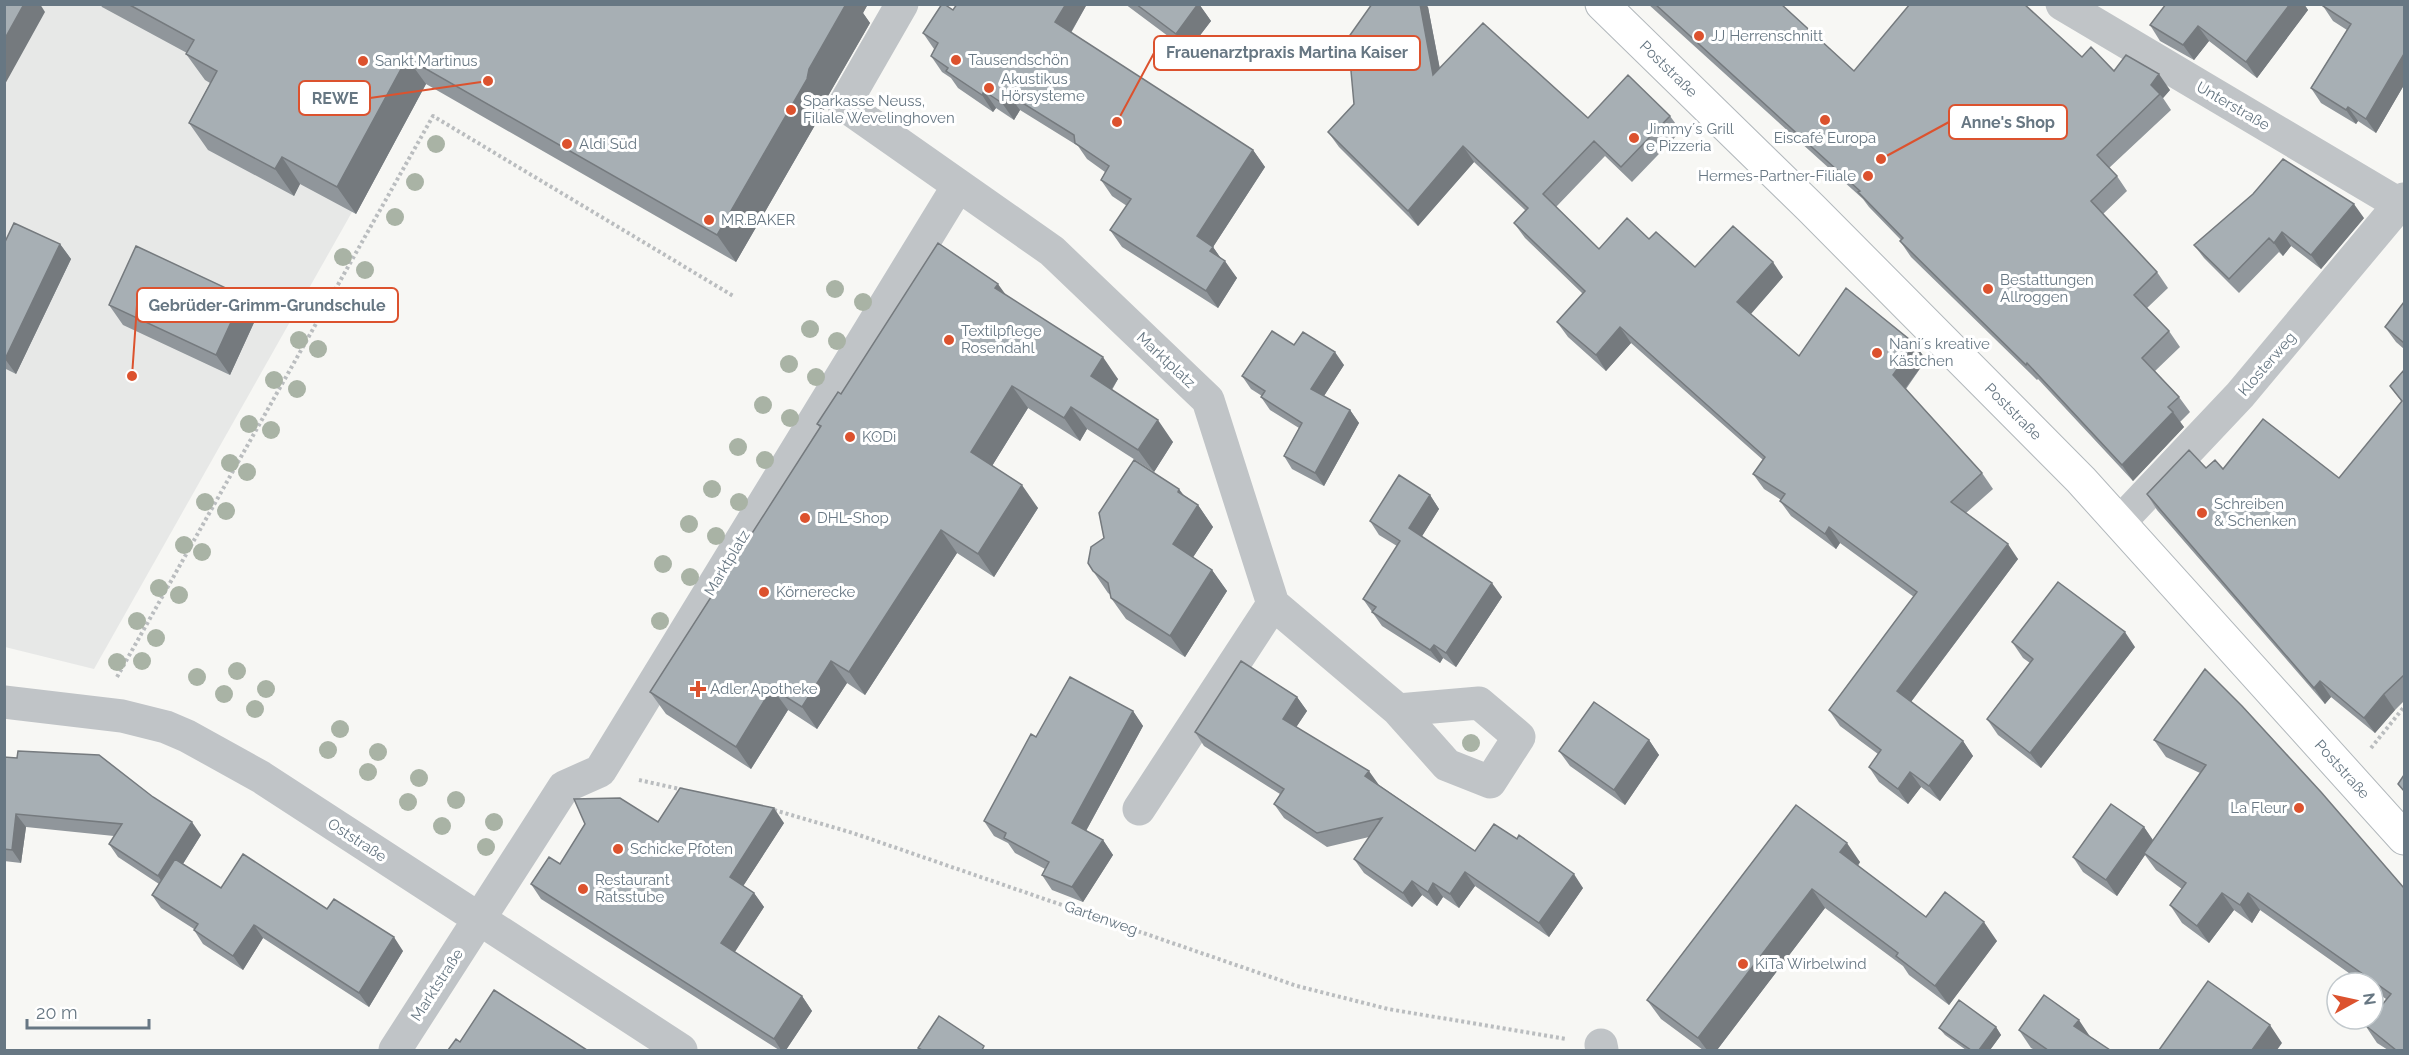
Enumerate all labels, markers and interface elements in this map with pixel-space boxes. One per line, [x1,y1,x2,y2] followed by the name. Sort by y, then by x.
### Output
[1711,27,1823,45] place label: JJ Herrenschnitt
[1692,29,1706,43] marker: JJ Herrenschnitt
[1154,36,1420,70] callout: Frauenarztpraxis Martina Kaiser
[1636,37,1701,101] street label: Poststraße
[1166,43,1408,62] text: Frauenarztpraxis Martina Kaiser
[968,51,1069,69] place label: Tausendschön
[375,52,478,70] place label: Sankt Martinus
[949,53,963,67] marker: Tausendschön
[356,54,370,68] marker: Sankt Martinus
[1001,70,1085,105] place label: Akustikus Hörsysteme
[2193,78,2273,134] street label: Unterstraße
[299,81,370,115] callout: REWE
[982,81,996,95] marker: Akustikus Hörsysteme
[312,89,359,108] text: REWE
[803,92,955,127] place label: Sparkasse Neuss, Filiale Wevelinghoven
[784,103,798,117] marker: Sparkasse Neuss, Filiale Wevelinghoven
[1949,105,2067,139] callout: Anne's Shop
[1818,113,1832,127] marker: Eiscafé Europa
[1961,113,2055,132] text: Anne's Shop
[1646,120,1735,155] place label: Jimmy´s Grill e Pizzeria
[1774,129,1876,147] place label: Eiscafé Europa
[1627,131,1641,145] marker: Jimmy´s Grill e Pizzeria
[579,135,637,153] place label: Aldi Süd
[560,137,574,151] marker: Aldi Süd
[1698,167,1856,185] place label: Hermes-Partner-Filiale
[1861,169,1875,183] marker: Hermes-Partner-Filiale
[721,211,795,229] place label: MR.BAKER
[702,213,716,227] marker: MR.BAKER
[2000,271,2094,306] place label: Bestattungen Allroggen
[1981,282,1995,296] marker: Bestattungen Allroggen
[137,288,398,322] callout: Gebrüder-Grimm-Grundschule
[148,296,386,315] text: Gebrüder-Grimm-Grundschule
[961,322,1042,357] place label: Textilpflege Rosendahl
[1133,328,1199,392] street label: Marktplatz
[2234,328,2300,400] street label: Klosterweg
[942,333,956,347] marker: Textilpflege Rosendahl
[1889,335,1990,370] place label: Nani´s kreative Kästchen
[1870,346,1884,360] marker: Nani´s kreative Kästchen
[1981,379,2045,444] street label: Poststraße
[862,428,896,446] place label: KODi
[843,430,857,444] marker: KODi
[2214,495,2297,530] place label: Schreiben & Schenken
[2195,506,2209,520] marker: Schreiben & Schenken
[817,509,889,527] place label: DHL-Shop
[798,511,812,525] marker: DHL-Shop
[700,527,754,599] street label: Marktplatz
[776,583,856,601] place label: Körnerecke
[757,585,771,599] marker: Körnerecke
[710,680,818,698] place label: Adler Apotheke
[691,682,705,696] marker: Adler Apotheke
[2311,736,2373,803] street label: Poststraße
[2230,799,2288,817] place label: La Fleur
[2292,801,2306,815] marker: La Fleur
[324,814,390,866] street label: Oststraße
[630,840,733,858] place label: Schicke Pfoten
[611,842,625,856] marker: Schicke Pfoten
[595,871,670,906] place label: Restaurant Ratsstube
[576,882,590,896] marker: Restaurant Ratsstube
[1062,897,1140,939] street label: Gartenweg
[407,945,467,1024] street label: Marktstraße
[1755,955,1867,973] place label: KiTa Wirbelwind
[1736,957,1750,971] marker: KiTa Wirbelwind
[2325,971,2385,1031] north arrow
[27,992,148,1030] scale bar
[2359,992,2380,1006] text: N
[36,1002,78,1023] text: 20 m

